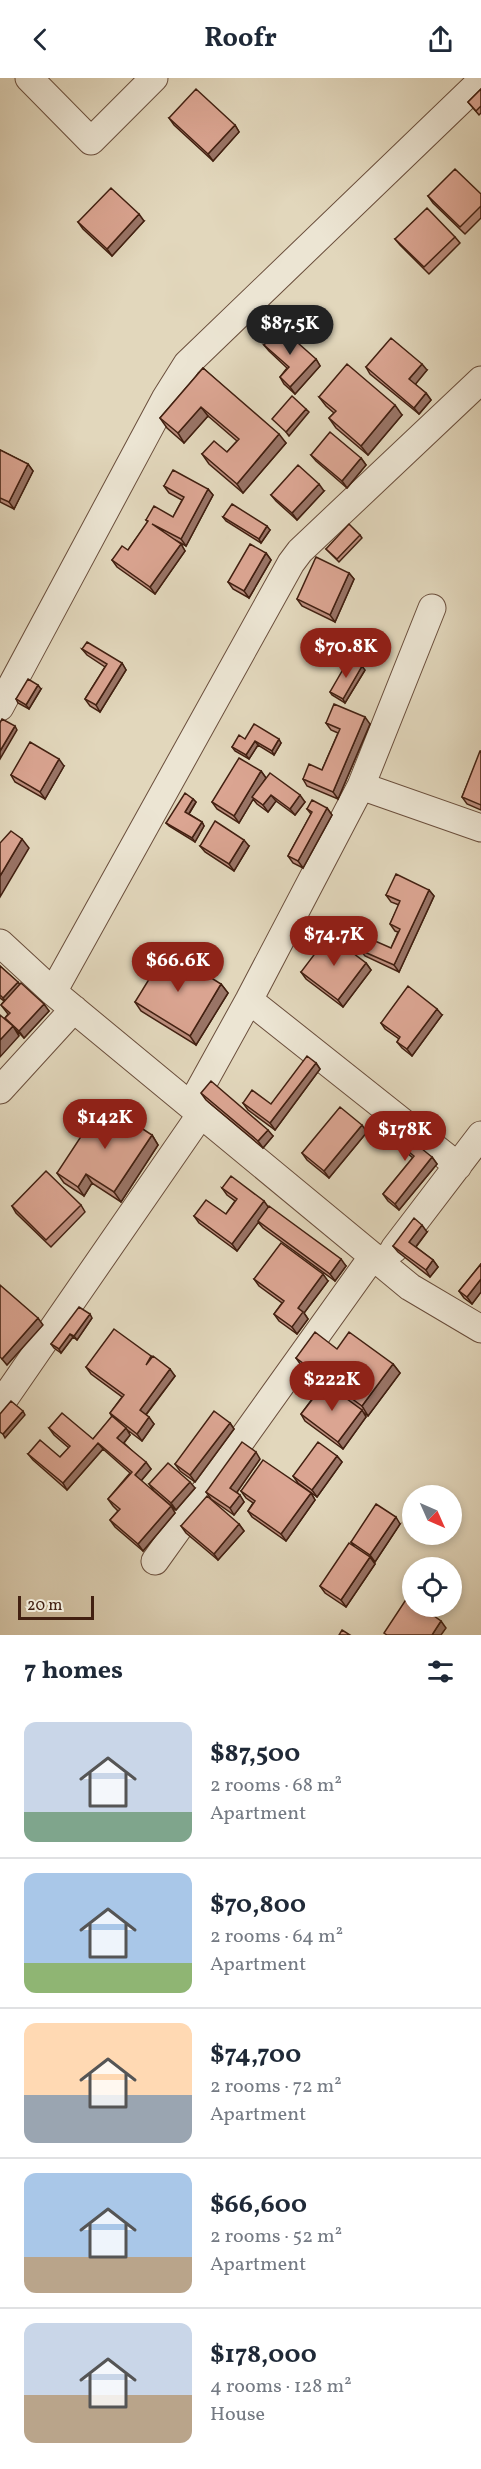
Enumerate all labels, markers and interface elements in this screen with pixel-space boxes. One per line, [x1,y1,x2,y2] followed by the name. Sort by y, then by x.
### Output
[204,20,277,58] text: Roofr
[24,23,57,56] icon: back
[424,23,457,56] icon: share
[241,305,339,356] pin: $87.5K
[260,310,320,338] text: $87.5K
[297,628,395,679] pin: $70.8K
[314,633,378,661] text: $70.8K
[285,916,383,967] pin: $74.7K
[304,921,364,949] text: $74.7K
[129,942,227,993] pin: $66.6K
[146,947,210,975] text: $66.6K
[63,1099,147,1150] pin: $142K
[77,1104,133,1132] text: $142K
[363,1111,447,1162] pin: $178K
[378,1116,432,1144] text: $178K
[290,1361,374,1412] pin: $222K
[304,1366,360,1394] text: $222K
[402,1485,462,1545] north arrow
[402,1485,462,1617] map controls
[402,1557,462,1617] button: locate
[18,1593,94,1620] scale bar
[27,1595,62,1617] text: 20 m
[24,1653,123,1689] text: 7 homes
[424,1655,457,1688] icon: filters
[210,1736,300,1772] text: $87,500
[72,1746,144,1818] icon: home
[210,1772,342,1800] text: 2 rooms · 68 m²
[210,1800,306,1828] text: Apartment
[210,1887,306,1923] text: $70,800
[72,1897,144,1969] icon: home
[210,1923,343,1951] text: 2 rooms · 64 m²
[210,1951,306,1979] text: Apartment
[210,2037,301,2073] text: $74,700
[72,2047,144,2119] icon: home
[210,2073,342,2101] text: 2 rooms · 72 m²
[210,2101,306,2129] text: Apartment
[210,2187,307,2223] text: $66,600
[72,2197,144,2269] icon: home
[210,2223,342,2251] text: 2 rooms · 52 m²
[210,2251,306,2279] text: Apartment
[210,2337,317,2373] text: $178,000
[72,2347,144,2419] icon: home
[210,2373,352,2401] text: 4 rooms · 128 m²
[210,2401,265,2429] text: House

